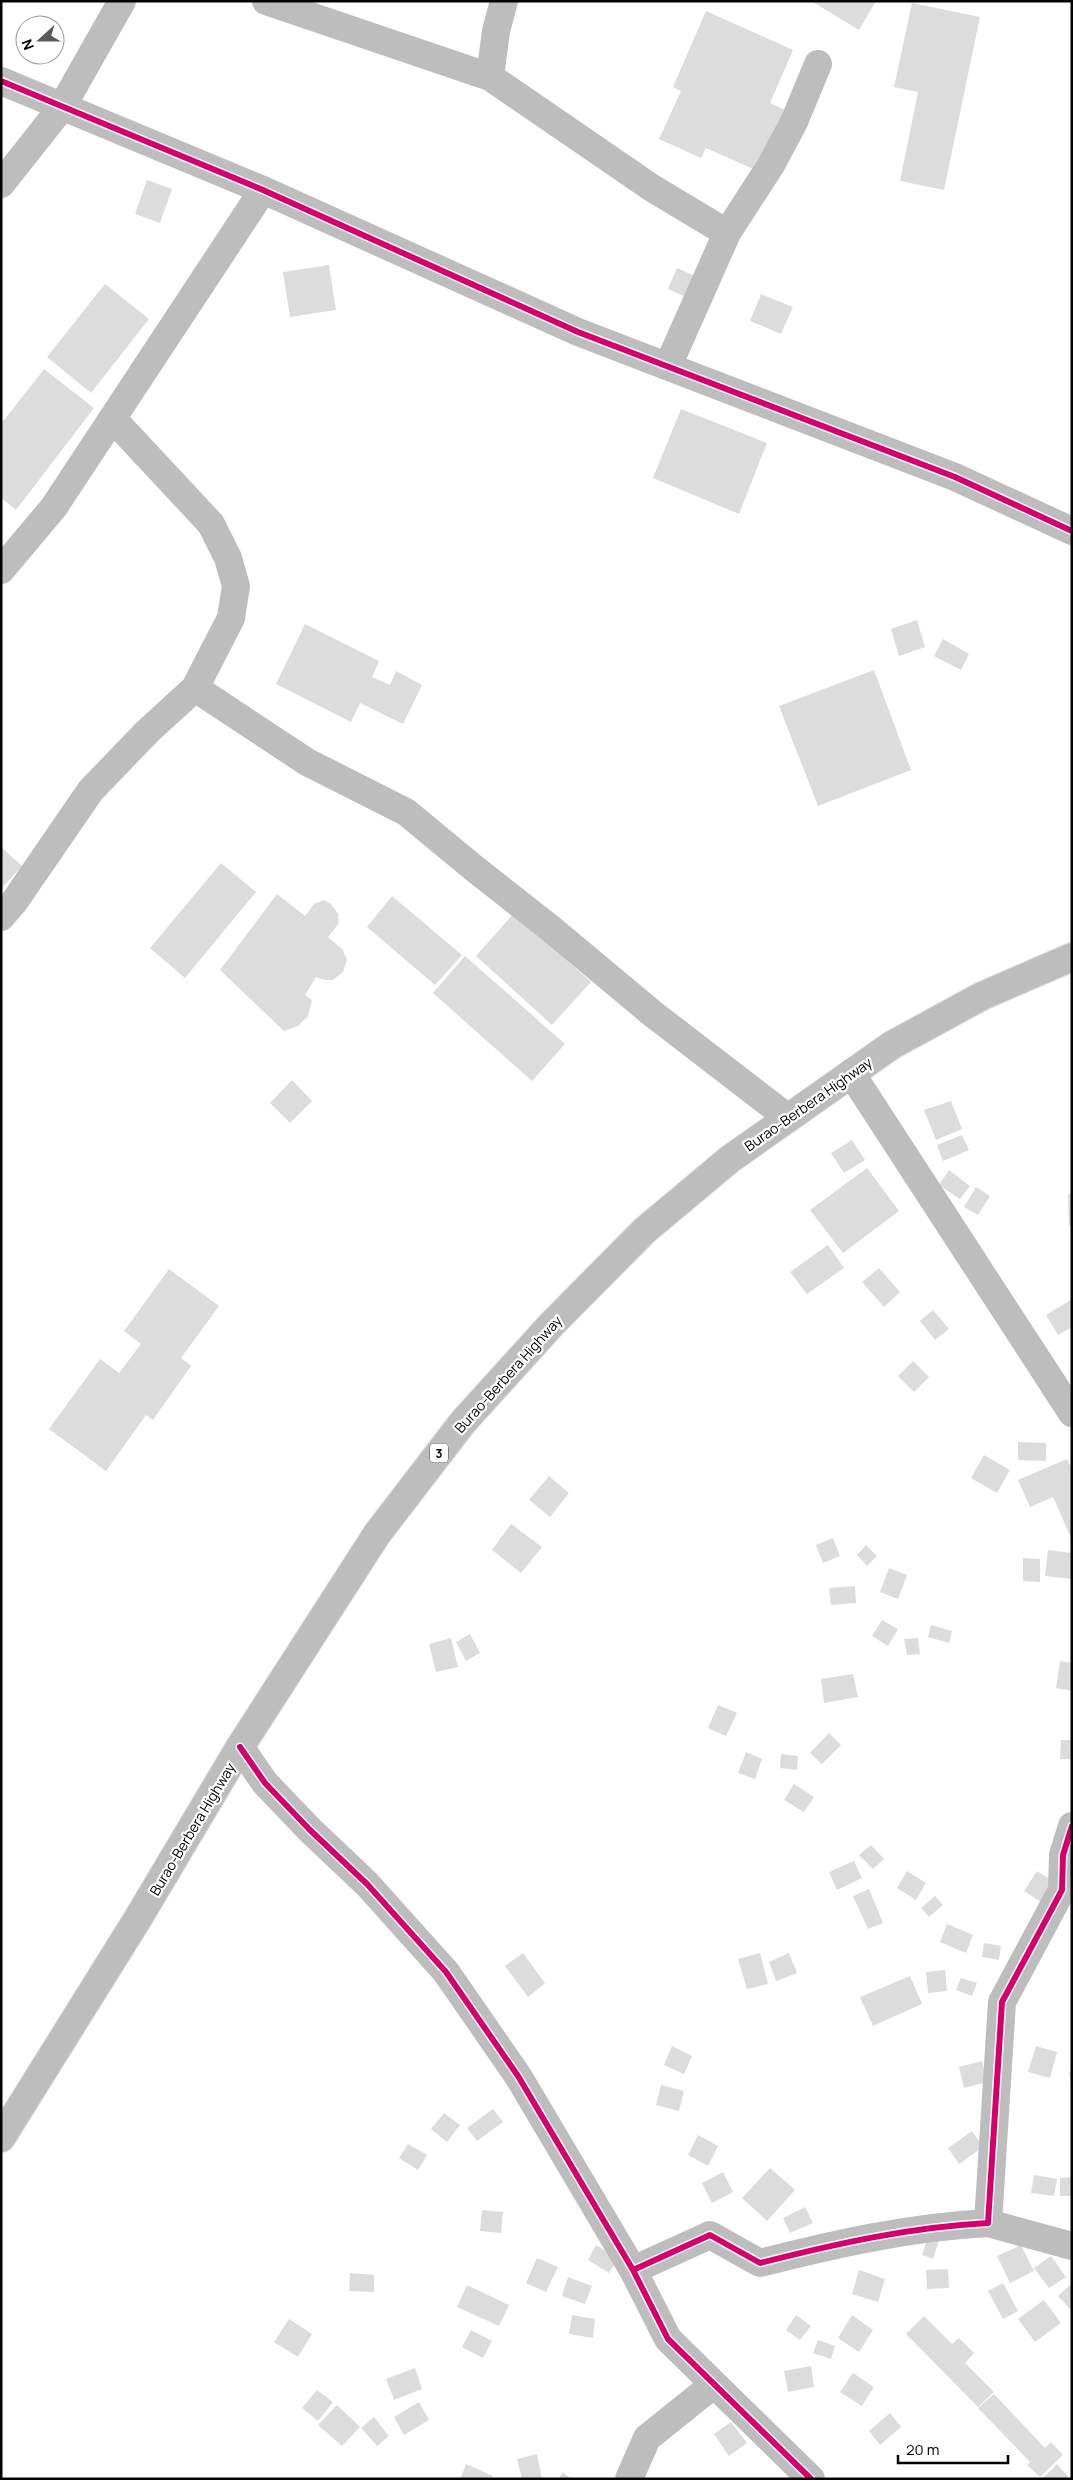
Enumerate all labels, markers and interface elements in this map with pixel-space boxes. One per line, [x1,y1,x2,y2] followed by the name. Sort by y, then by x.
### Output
[15,15,65,65] north arrow
[17,37,38,53] text: N
[740,1052,876,1155] street label: Burao-Berbera Highway
[450,1311,566,1437] street label: Burao-Berbera Highway
[430,1444,448,1462] road number: 3
[145,1759,240,1899] street label: Burao-Berbera Highway
[898,2432,1008,2464] scale bar
[906,2439,939,2460] text: 20 m

